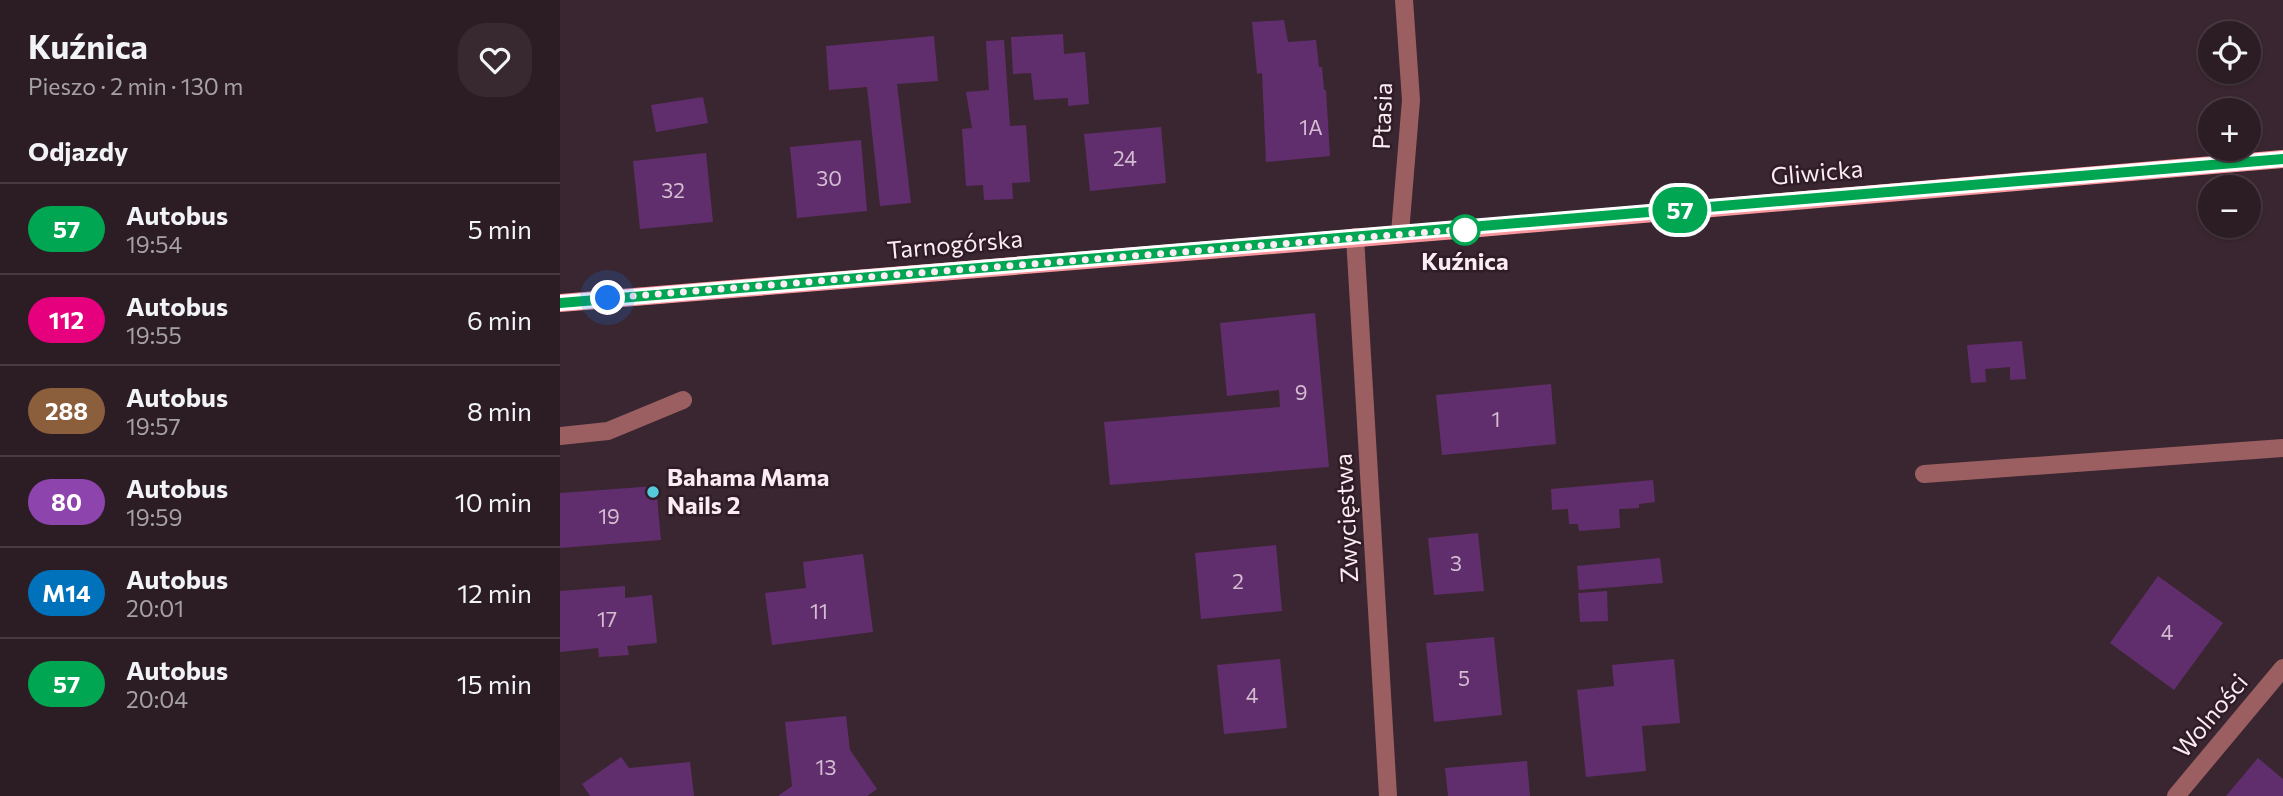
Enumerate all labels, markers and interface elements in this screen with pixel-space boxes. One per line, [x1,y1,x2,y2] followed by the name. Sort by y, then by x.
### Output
[2198,21,2261,238] map controls
[2198,21,2261,84] button: locate
[458,23,532,97] button: heart
[28,25,148,66] text: Kuźnica
[28,72,243,100] text: Pieszo · 2 min · 130 m
[1366,82,1397,150] street label: Ptasia
[2198,98,2261,161] button: +
[1299,114,1323,139] house number: 1A
[28,135,128,166] text: Odjazdy
[1113,145,1137,170] house number: 24
[1769,153,1864,190] street label: Gliwicka
[816,165,842,190] house number: 30
[2198,175,2261,238] button: −
[661,177,685,202] house number: 32
[1648,187,1712,233] line badge: 57
[1666,195,1694,224] text: 57
[126,199,228,230] text: Autobus
[468,213,532,244] text: 5 min
[53,214,80,243] text: 57
[1450,215,1480,245] marker: Kuźnica
[886,223,1024,264] street label: Tarnogórska
[126,230,182,258] text: 19:54
[1421,246,1509,275] place label: Kuźnica
[590,280,625,315] your location
[126,290,228,321] text: Autobus
[467,304,532,335] text: 6 min
[49,305,84,334] text: 112
[126,321,182,349] text: 19:55
[1295,379,1307,404] house number: 9
[126,381,228,412] text: Autobus
[467,395,532,426] text: 8 min
[45,396,88,425] text: 288
[1492,406,1500,431] house number: 1
[126,412,181,440] text: 19:57
[1328,453,1363,583] street label: Zwycięstwa
[667,462,829,519] place label: Bahama Mama Nails 2
[126,472,228,503] text: Autobus
[645,484,661,500] marker: Bahama Mama Nails 2
[455,486,532,517] text: 10 min
[51,487,82,516] text: 80
[126,503,182,531] text: 19:59
[598,503,620,528] house number: 19
[1450,550,1462,575] house number: 3
[126,563,228,594] text: Autobus
[1232,568,1244,593] house number: 2
[457,577,532,608] text: 12 min
[42,578,91,607] text: M14
[126,594,184,622] text: 20:01
[810,598,828,623] house number: 11
[597,606,617,631] house number: 17
[2161,619,2174,644] house number: 4
[126,654,228,685] text: Autobus
[1458,665,1470,690] house number: 5
[2167,667,2253,763] street label: Wolności
[457,668,532,699] text: 15 min
[53,669,80,698] text: 57
[1246,682,1259,707] house number: 4
[126,685,188,713] text: 20:04
[816,754,836,779] house number: 13

